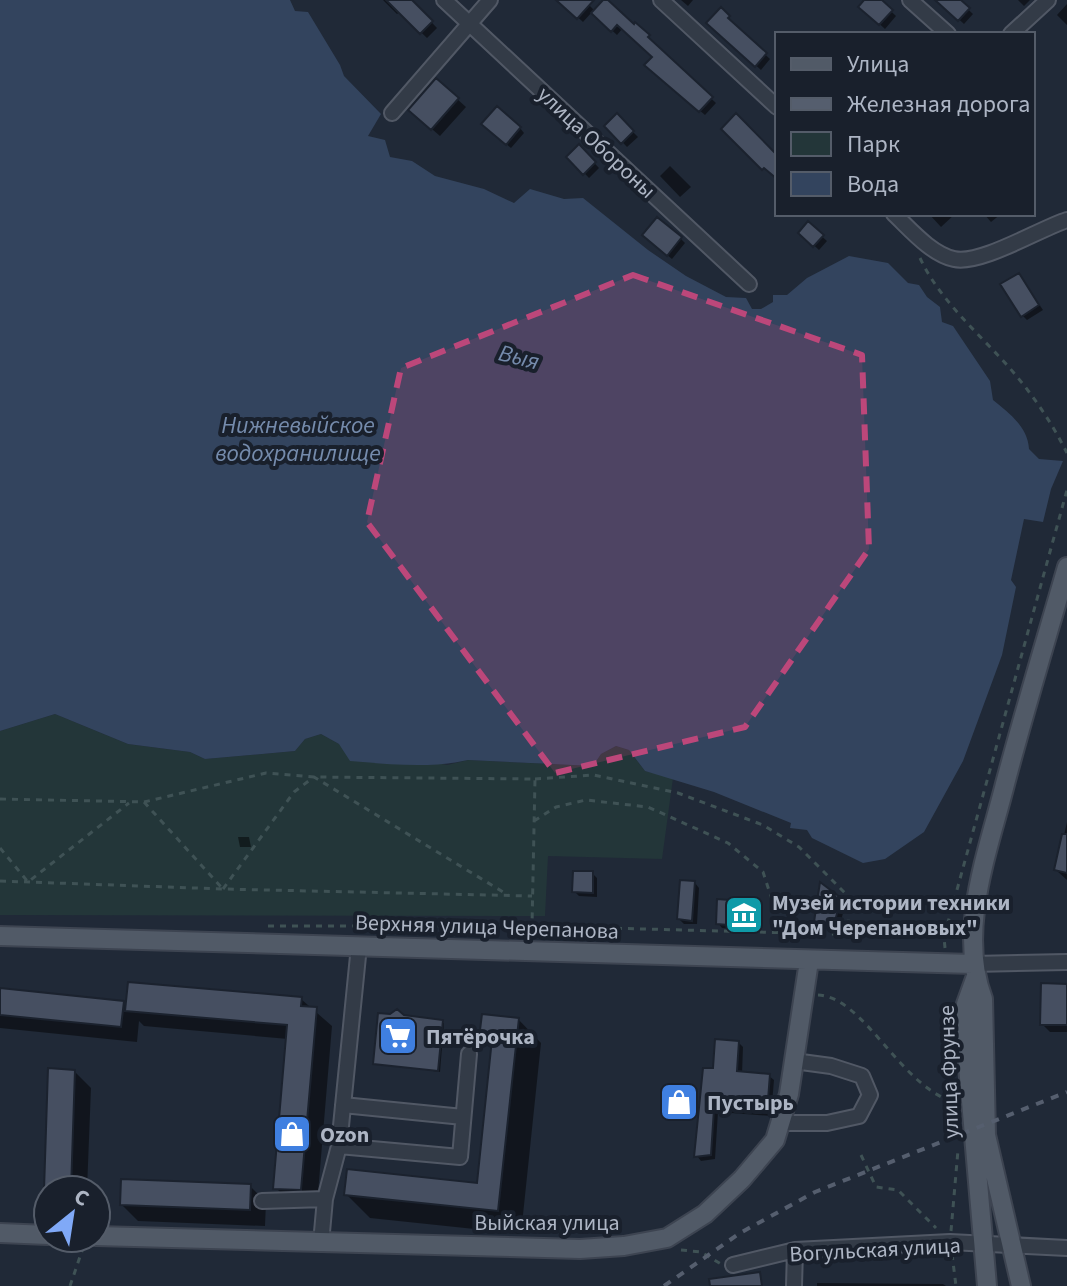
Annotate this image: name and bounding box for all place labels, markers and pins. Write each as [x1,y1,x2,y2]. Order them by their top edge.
place label: Музей истории техники "Дом Черепановых" [772,887,1010,944]
museum icon: Музей истории техники "Дом Черепановых" [723,894,765,936]
supermarket icon: Пятёрочка [377,1015,419,1057]
place label: Пятёрочка [426,1021,535,1053]
shop icon: Пустырь [658,1081,700,1123]
place label: Пустырь [707,1087,794,1119]
shop icon: Ozon [271,1113,313,1155]
place label: Ozon [320,1119,369,1151]

